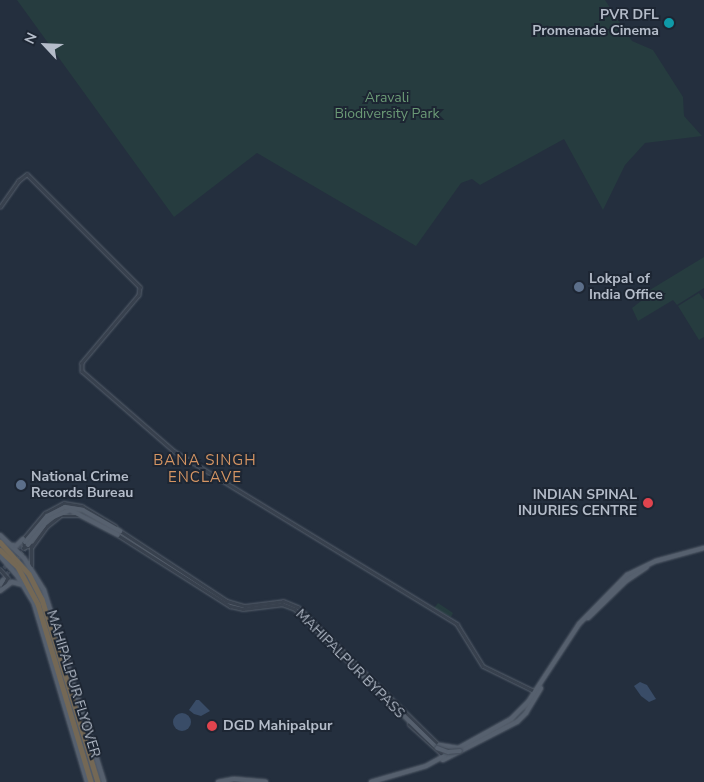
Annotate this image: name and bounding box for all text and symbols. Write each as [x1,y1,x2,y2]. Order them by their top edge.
place label: PVR DFL Promenade Cinema [532,7,659,40]
marker: PVR DFL Promenade Cinema [663,17,675,29]
north arrow [20,20,70,70]
text: N [20,30,42,47]
park label: Aravali Biodiversity Park [334,90,440,122]
place label: Lokpal of India Office [589,271,663,304]
marker: Lokpal of India Office [573,281,585,293]
district label: BANA SINGH ENCLAVE [152,451,258,486]
place label: National Crime Records Bureau [31,469,133,502]
marker: National Crime Records Bureau [15,479,27,491]
place label: INDIAN SPINAL INJURIES CENTRE [518,487,637,520]
marker: INDIAN SPINAL INJURIES CENTRE [641,496,655,510]
street label: MAHIPALPUR BYPASS [292,606,408,722]
street label: MAHIPALPUR FLYOVER [43,608,103,760]
place label: DGD Mahipalpur [223,718,333,734]
marker: DGD Mahipalpur [205,719,219,733]

